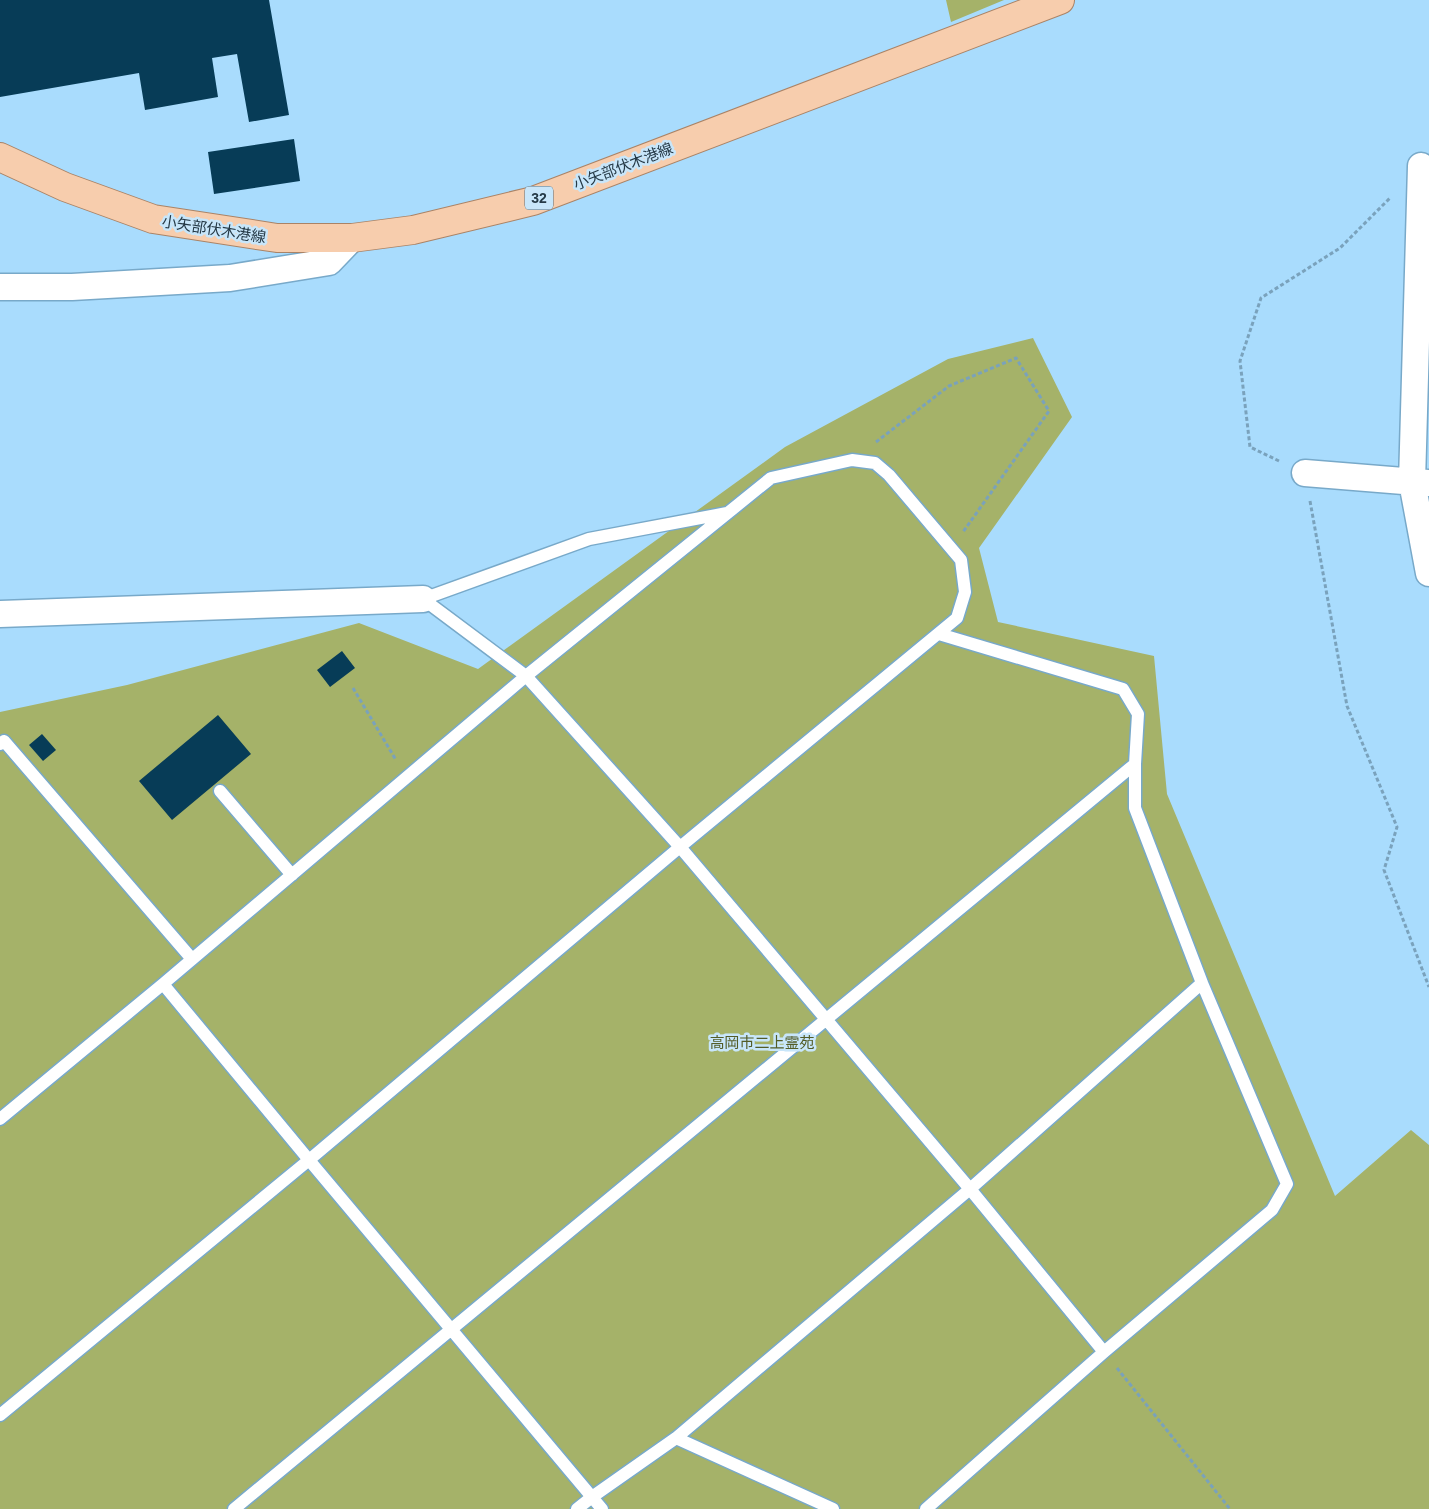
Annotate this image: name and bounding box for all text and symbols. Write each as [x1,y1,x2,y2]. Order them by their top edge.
street label: 小矢部伏木港線 [571,139,675,193]
road number: 32 [525,187,553,210]
street label: 小矢部伏木港線 [161,212,267,246]
park label: 高岡市二上霊苑 [709,1034,815,1051]

